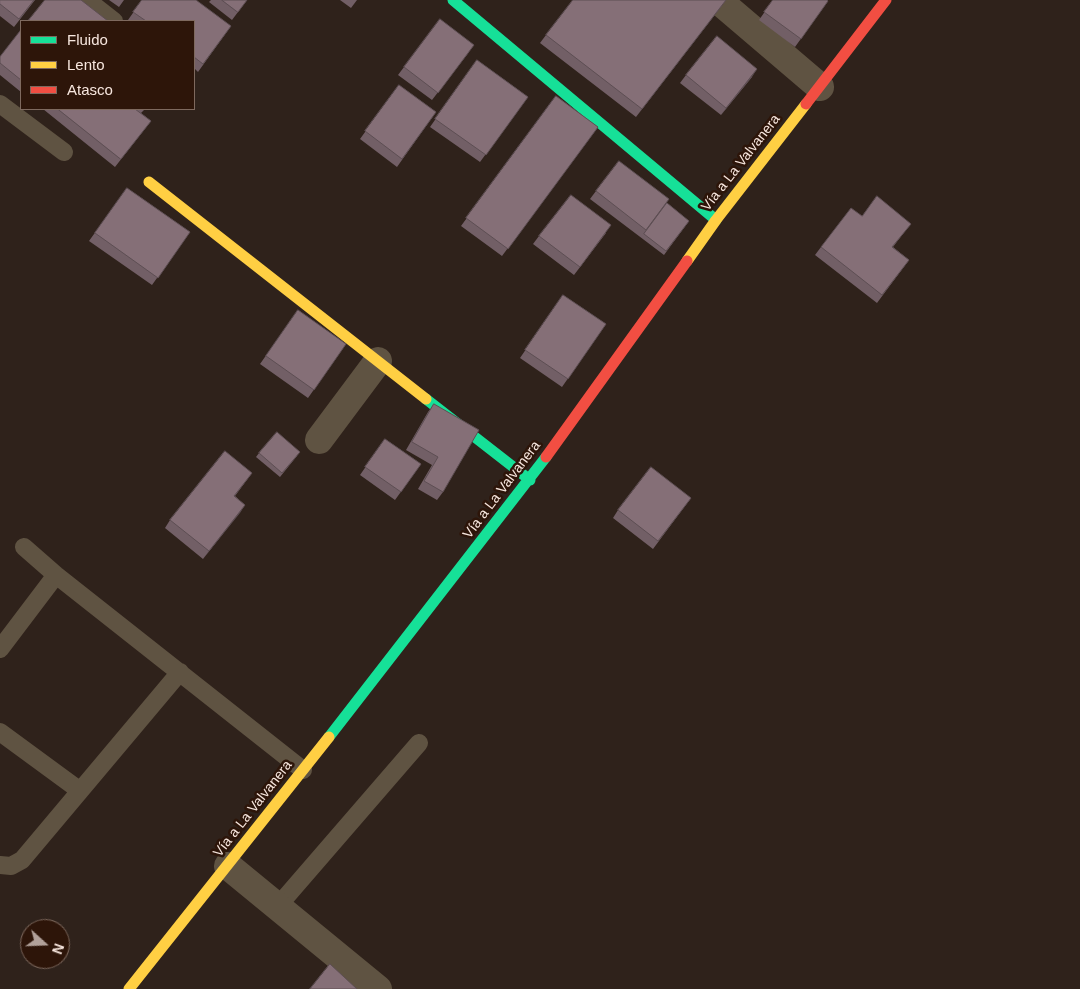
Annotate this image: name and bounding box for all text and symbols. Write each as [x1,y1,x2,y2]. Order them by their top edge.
legend [20,20,195,110]
text: Fluido [67,31,108,48]
text: Lento [67,56,105,73]
text: Atasco [67,81,113,98]
street label: Vía a La Valvanera [698,111,784,215]
street label: Vía a La Valvanera [460,438,544,542]
street label: Vía a La Valvanera [210,757,296,861]
north arrow [20,919,70,969]
text: N [49,941,67,956]

